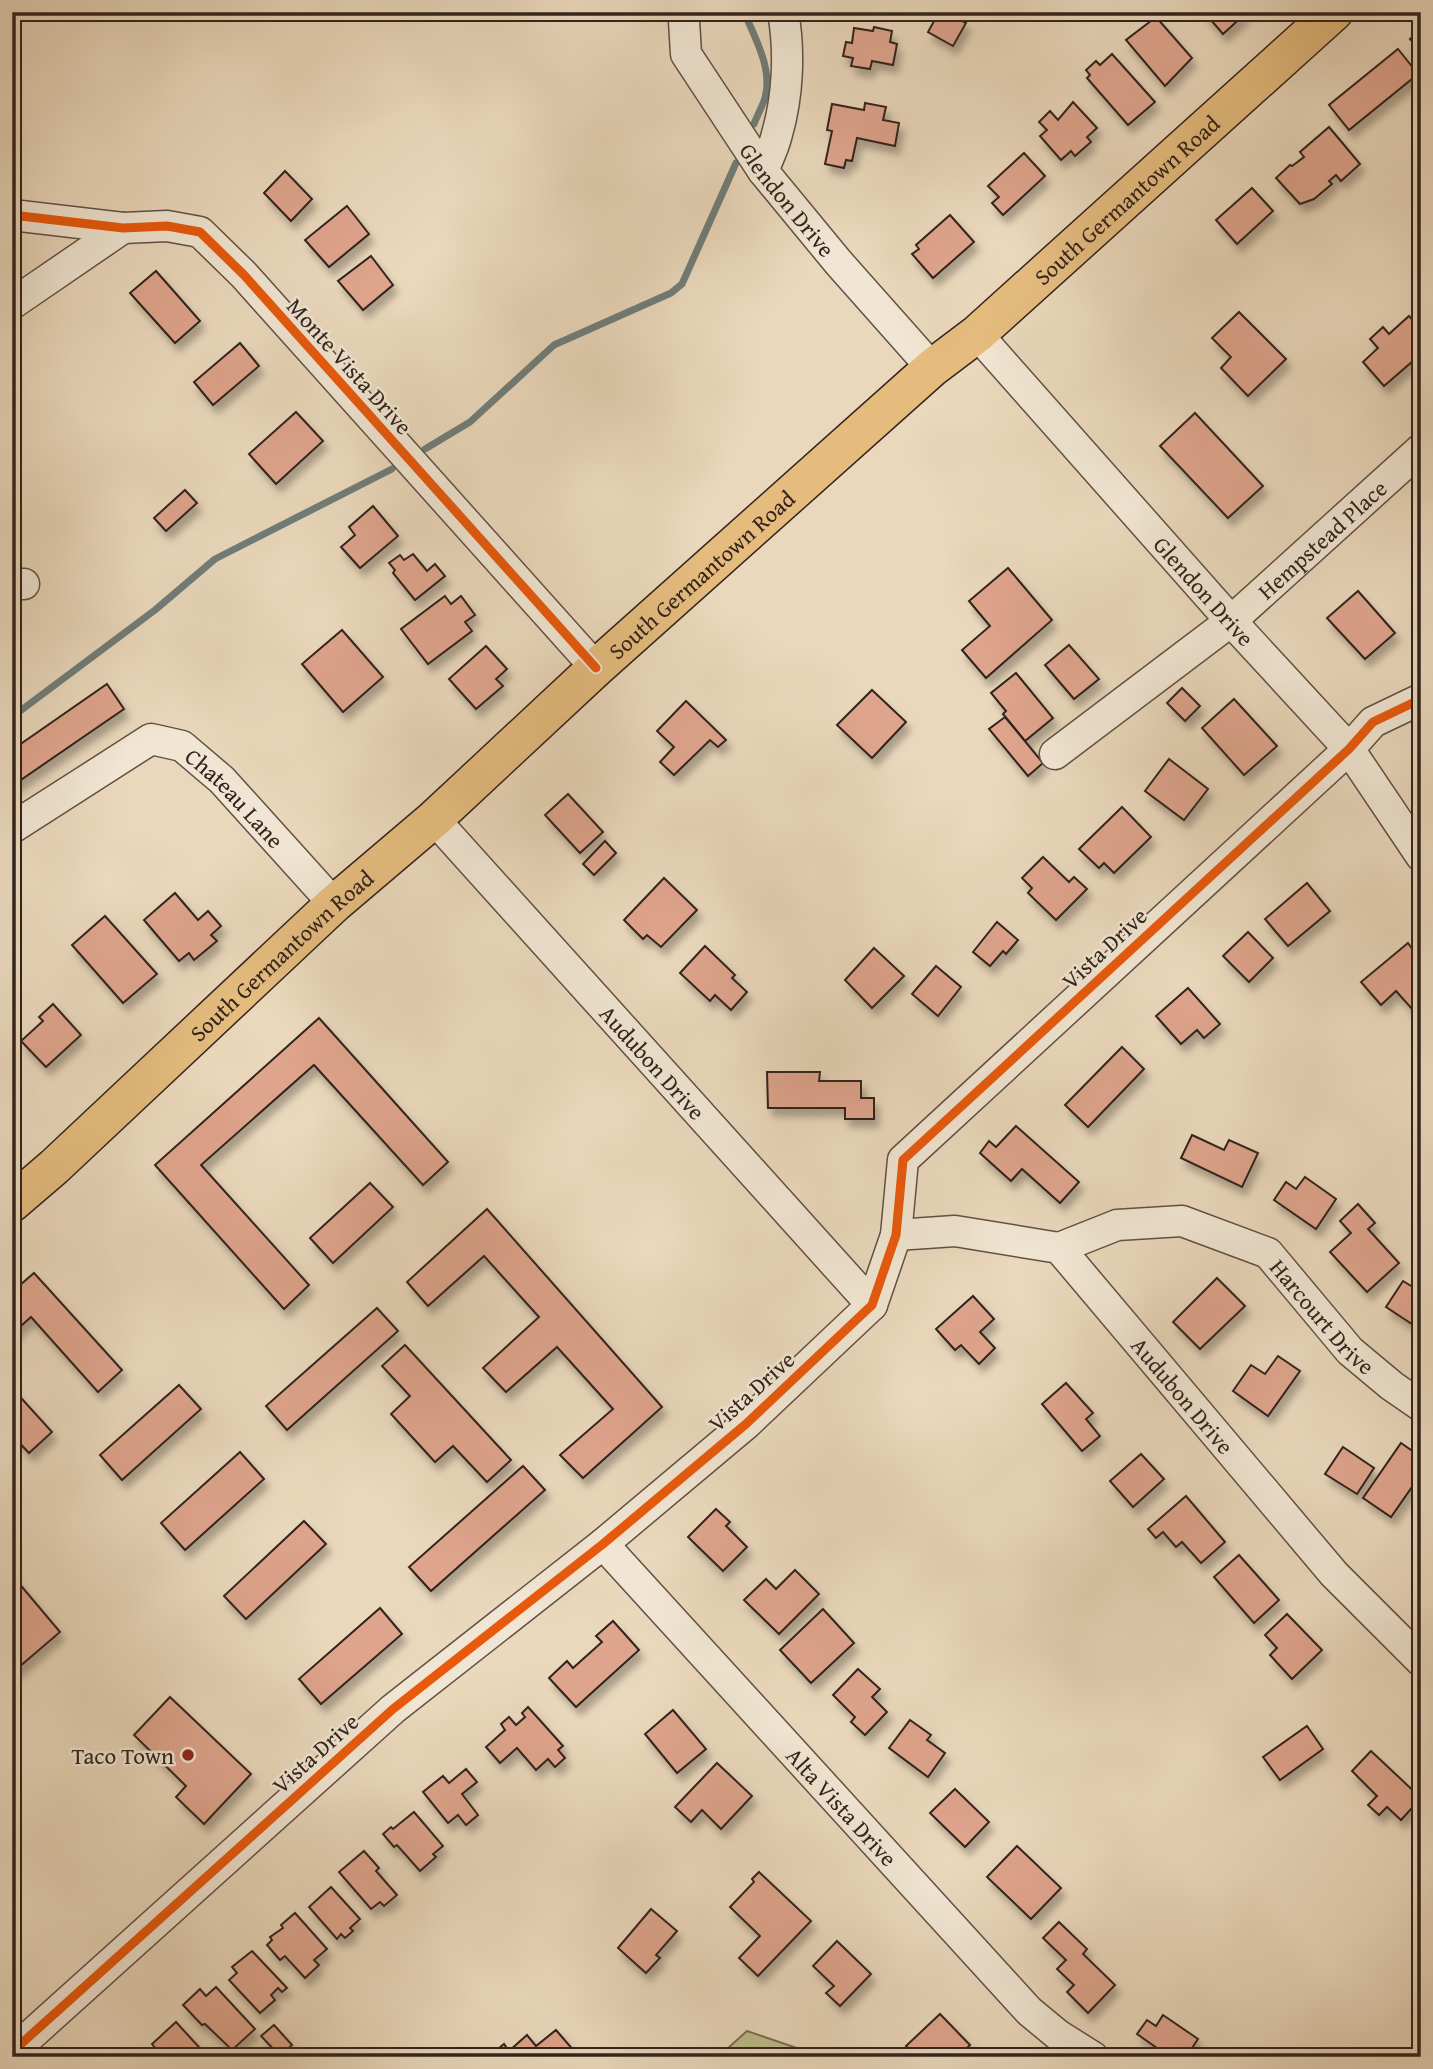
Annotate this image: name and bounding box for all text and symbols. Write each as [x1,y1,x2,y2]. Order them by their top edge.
street label: South Germantown Road [1026,106,1227,292]
street label: Glendon Drive [732,136,843,264]
street label: Monte Vista Drive [280,290,420,442]
street label: Hempstead Place [1250,471,1394,606]
street label: South Germantown Road [601,481,802,666]
street label: Glendon Drive [1146,528,1262,653]
street label: Chateau Lane [179,740,292,855]
street label: South Germantown Road [182,861,381,1048]
street label: Vista Drive [1054,900,1154,996]
street label: Audubon Drive [592,997,714,1127]
street label: Harcourt Drive [1263,1251,1382,1382]
street label: Audubon Drive [1124,1329,1242,1461]
street label: Vista Drive [700,1343,802,1439]
street label: Vista Drive [264,1705,366,1801]
place label: Taco Town [72,1739,174,1772]
street label: Alta Vista Drive [779,1739,905,1873]
marker: Taco Town [180,1747,196,1763]

